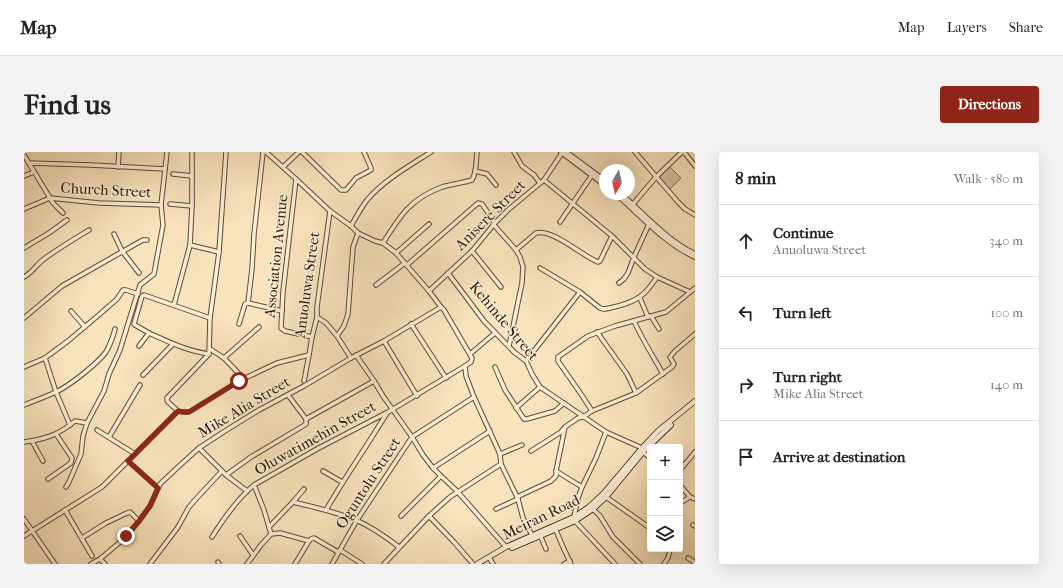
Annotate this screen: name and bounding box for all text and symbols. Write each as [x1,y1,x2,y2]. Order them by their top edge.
text: Map [20,17,56,39]
text: Map [898,19,925,36]
text: Layers [947,19,987,36]
text: Share [1009,19,1043,36]
button: Directions [940,86,1039,123]
text: Find us [24,88,111,121]
north arrow [599,164,635,200]
text: 8 min [735,168,776,188]
text: Walk · 580 m [954,171,1023,186]
street label: Anisere Street [450,176,529,255]
street label: Church Street [60,179,153,201]
street label: Association Avenue [260,193,291,320]
text: Continue [773,224,833,242]
street label: Anuoluwa Street [290,230,323,340]
icon: ahead [735,230,757,252]
text: 340 m [989,233,1023,248]
text: Anuoluwa Street [773,242,866,257]
street label: Kehinde Street [466,278,543,365]
icon: left [735,302,757,324]
text: Turn left [773,304,831,322]
text: 100 m [990,305,1023,320]
text: Turn right [773,368,842,386]
street label: Mike Alia Street [195,372,294,442]
route start [230,372,248,390]
icon: right [735,374,757,396]
text: 140 m [990,377,1023,392]
text: Mike Alia Street [773,386,863,401]
street label: Oluwatimehin Street [251,397,379,479]
street label: Oguntolu Street [332,433,405,532]
map controls [647,444,683,552]
button: + [647,444,683,480]
icon: arrive [735,446,757,468]
text: Arrive at destination [773,448,905,466]
button: − [647,480,683,516]
street label: Meiran Road [499,490,583,544]
button: layers [647,516,683,552]
route end [117,527,135,545]

